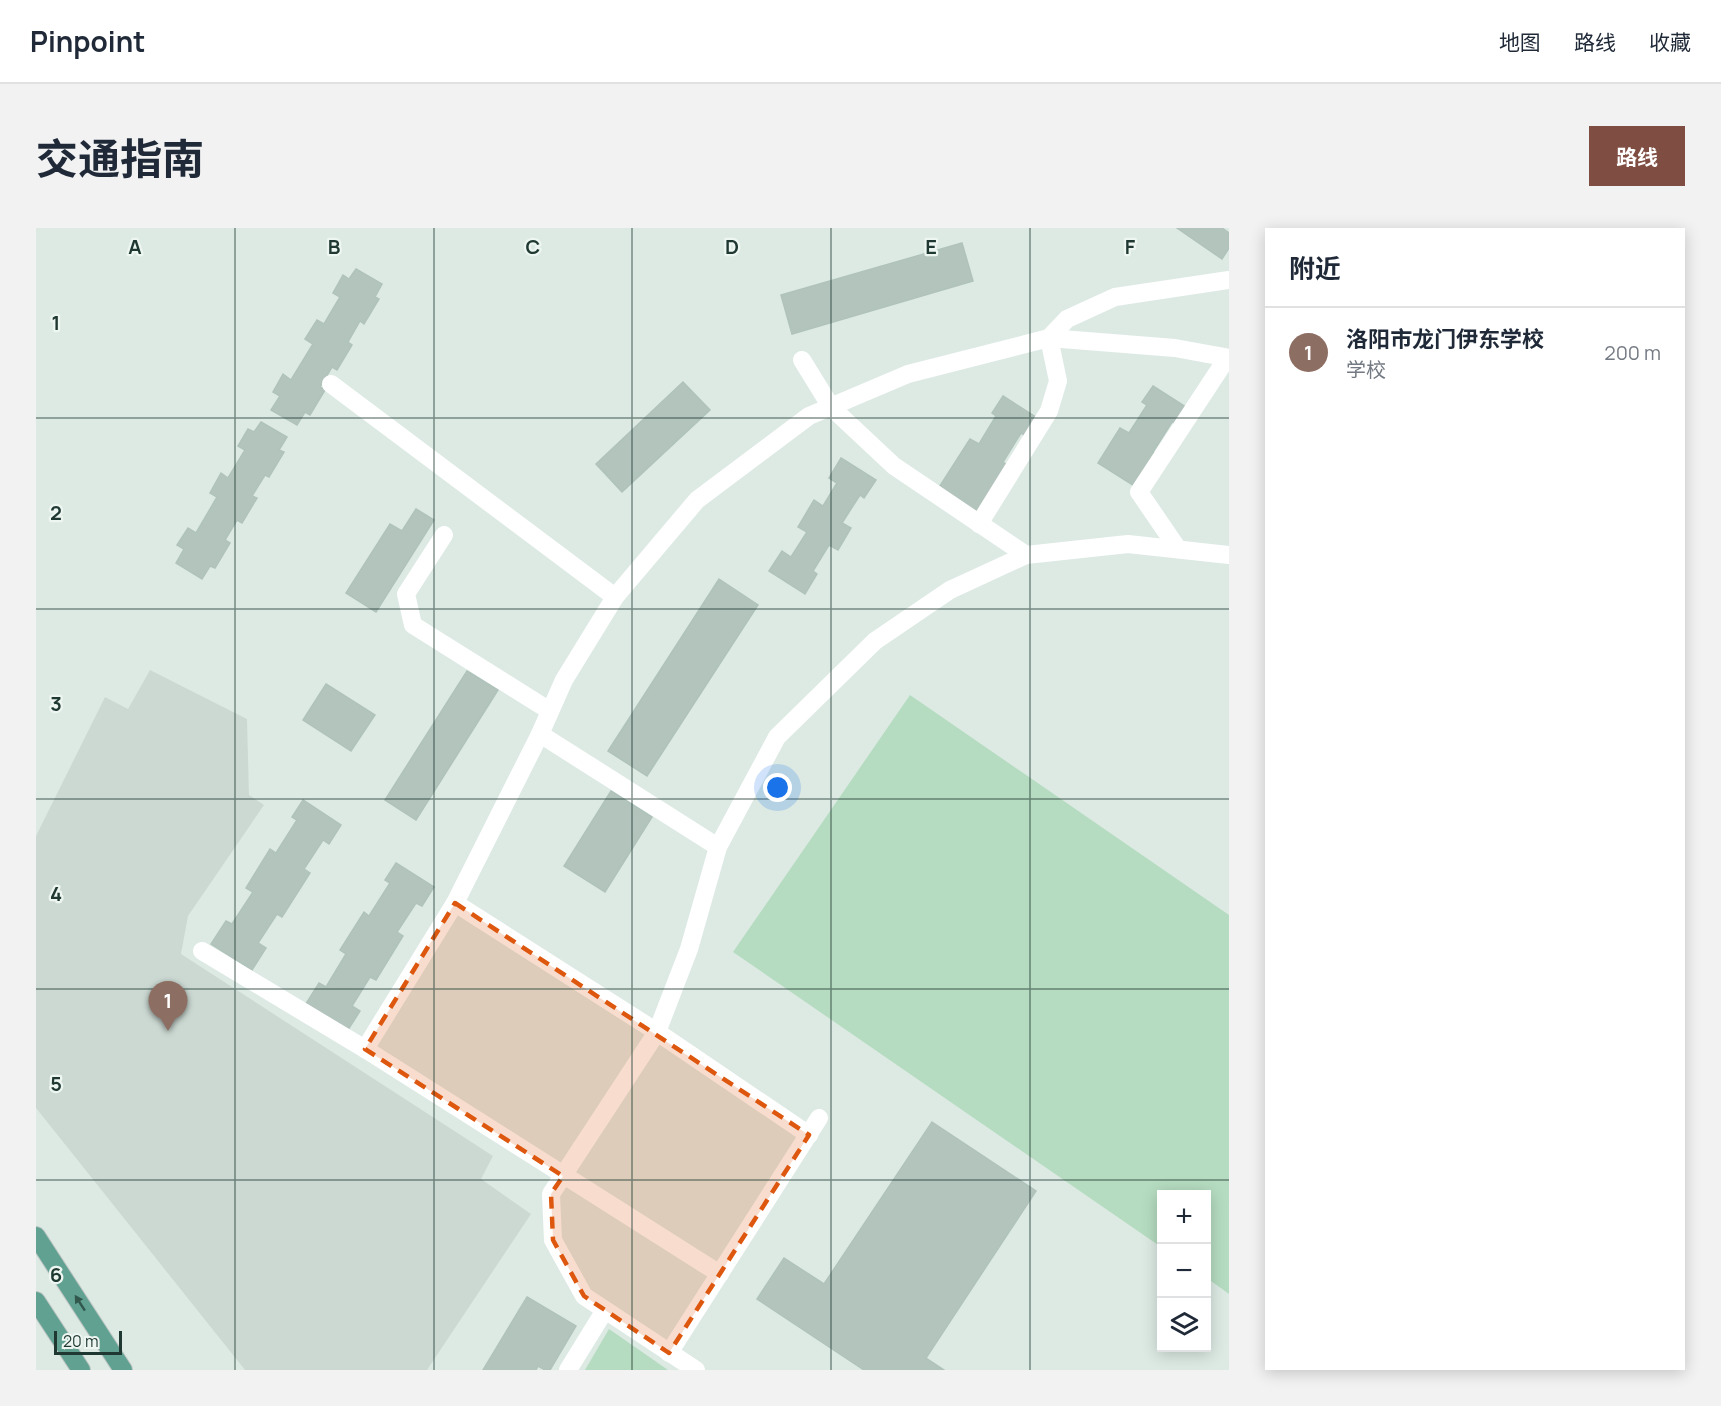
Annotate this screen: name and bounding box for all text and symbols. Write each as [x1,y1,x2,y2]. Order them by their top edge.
text: Pinpoint [30,22,145,60]
text: 地图 [1499,28,1541,56]
text: 路线 [1574,28,1616,56]
text: 收藏 [1649,28,1691,56]
button: 路线 [1589,126,1685,186]
text: 交通指南 [36,129,204,187]
text: A [128,233,142,260]
text: B [328,233,341,260]
text: C [526,233,540,260]
text: D [725,233,739,260]
text: E [925,233,937,260]
text: F [1125,233,1136,260]
text: 附近 [1289,250,1341,286]
text: 1 [52,309,60,336]
text: 洛阳市龙门伊东学校 [1346,324,1544,354]
text: 1 [1304,339,1313,366]
text: 200 m [1604,339,1661,366]
text: 学校 [1346,356,1386,383]
text: 2 [50,499,62,526]
text: 3 [50,690,62,717]
your location [763,773,792,802]
text: 4 [50,880,62,907]
pin: 1 [148,982,188,1031]
text: 5 [50,1070,62,1097]
map controls [1157,1190,1211,1352]
button: + [1157,1190,1211,1244]
button: − [1157,1244,1211,1298]
text: 6 [50,1261,62,1288]
one-way arrow [74,1296,86,1312]
button: layers [1157,1298,1211,1352]
scale bar [54,1328,122,1356]
text: 20 m [63,1330,99,1352]

